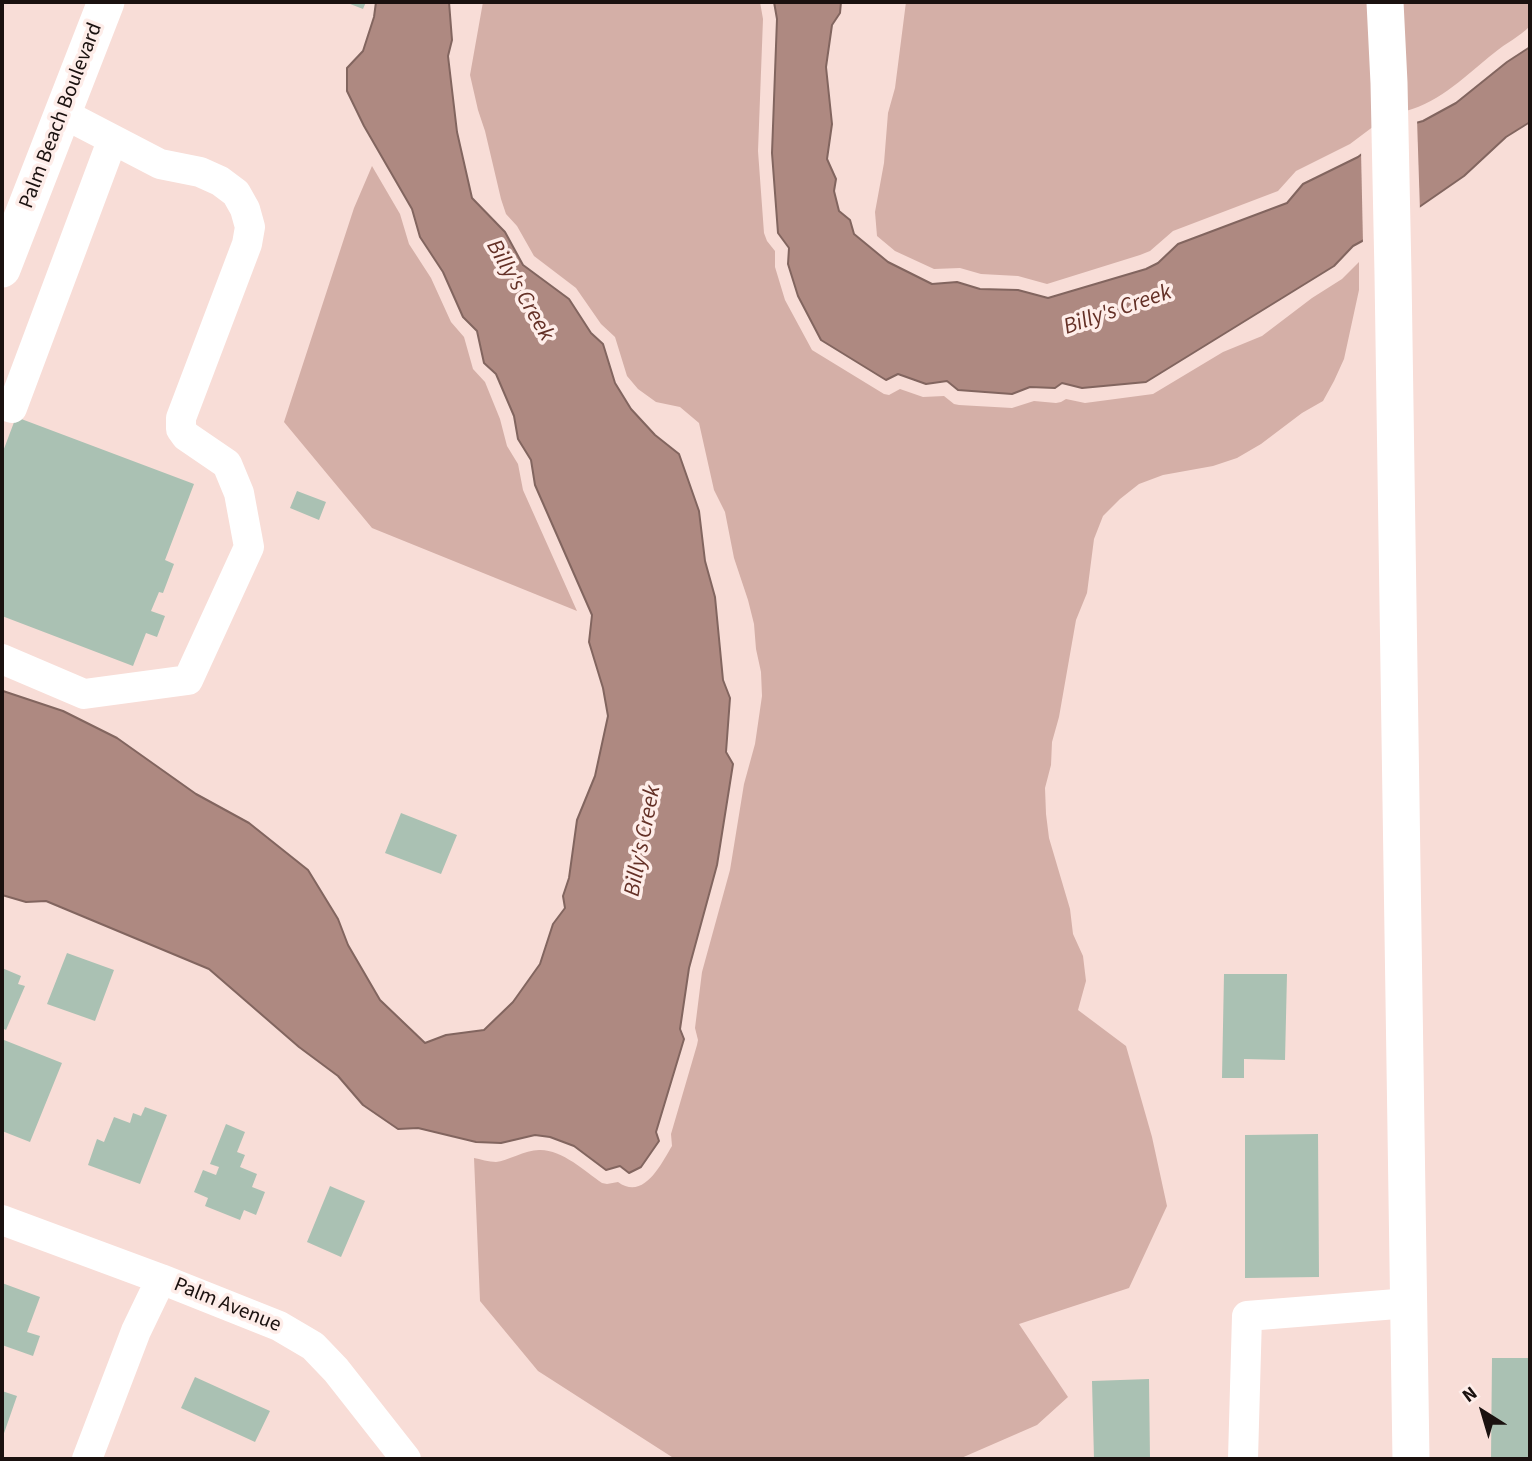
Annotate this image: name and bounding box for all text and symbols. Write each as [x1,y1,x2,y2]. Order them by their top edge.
street label: Palm Beach Boulevard [15,20,109,212]
water label: Billy's Creek [479,235,559,347]
water label: Billy's Creek [1060,280,1176,342]
water label: Billy's Creek [620,783,668,899]
street label: Palm Avenue [170,1273,284,1339]
north arrow [1448,1377,1518,1447]
text: N [1457,1380,1483,1409]

